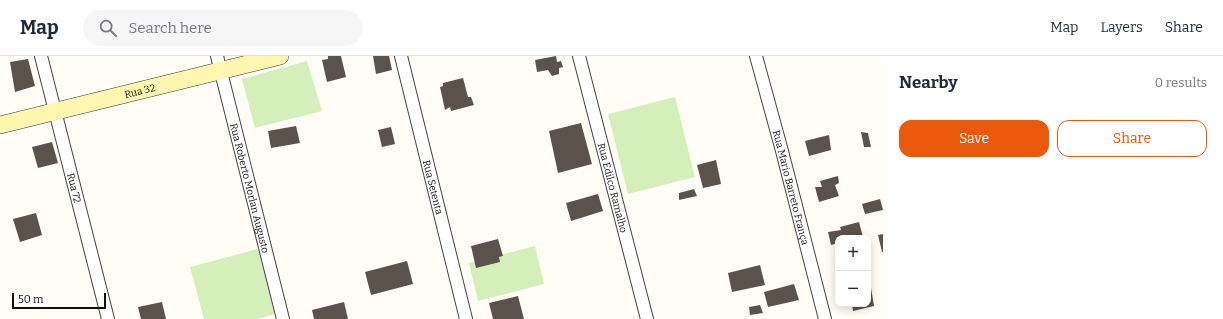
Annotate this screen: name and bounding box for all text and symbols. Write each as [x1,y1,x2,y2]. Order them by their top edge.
search box [83,10,363,46]
text: Map [20,16,59,39]
icon: search [97,17,119,39]
text: Search here [129,19,212,37]
text: Map [1050,19,1078,36]
text: Layers [1100,19,1143,36]
text: Share [1165,19,1203,36]
text: Nearby [899,72,958,93]
text: 0 results [1155,75,1207,90]
street label: Rua 32 [123,82,157,101]
button: Save [899,120,1049,157]
button: Share [1057,120,1207,157]
street label: Rua Roberto Morlan Augusto [227,122,271,255]
street label: Rua Mario Barreto França [770,129,811,247]
street label: Rua Edilco Ramalho [595,142,630,234]
street label: Rua Setenta [420,159,445,216]
street label: Rua 72 [64,172,83,204]
map controls [835,235,871,307]
button: + [835,235,871,271]
button: − [835,271,871,307]
scale bar [12,291,106,310]
text: 50 m [18,293,44,306]

